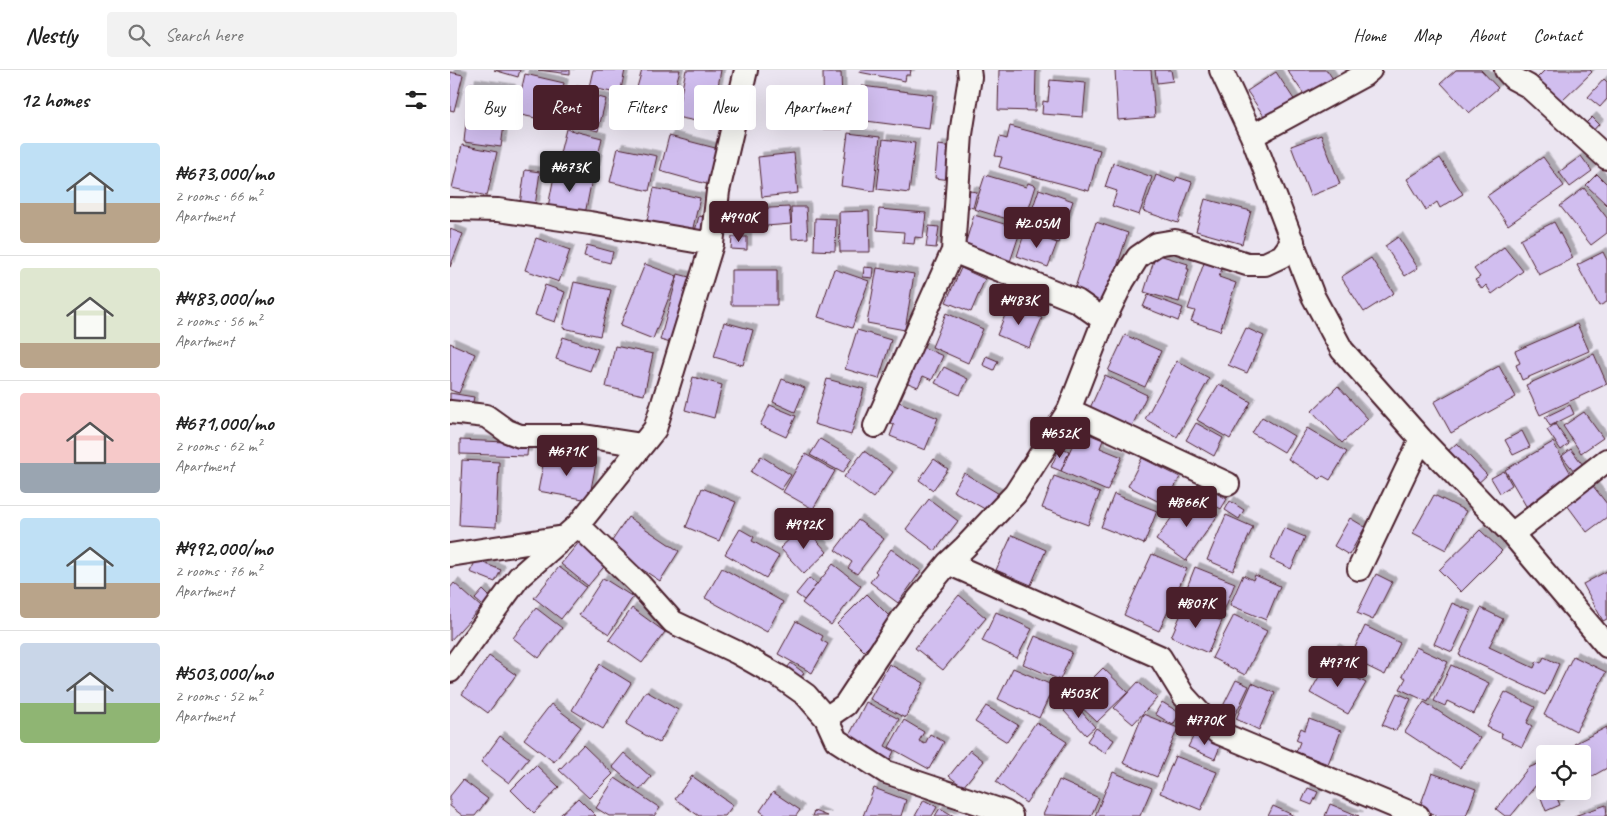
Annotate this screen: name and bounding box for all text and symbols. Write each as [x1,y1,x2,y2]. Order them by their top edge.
search box [107,12,457,57]
text: Nestly [25,20,77,50]
icon: search [125,21,153,49]
text: Search here [165,23,242,47]
text: Home [1353,24,1386,46]
text: Map [1414,24,1441,46]
text: About [1469,24,1505,46]
text: Contact [1533,24,1582,46]
chip: Buy [465,85,523,130]
chip: Rent [533,85,599,130]
chip: Filters [609,85,684,130]
chip: New [694,85,756,130]
chip: Apartment [766,85,868,130]
icon: filters [402,86,430,114]
text: 12 homes [20,87,89,113]
pin: ₦673K [535,150,605,193]
text: ₦673K [551,157,589,177]
text: ₦673,000/mo [175,160,274,186]
icon: home [60,163,120,223]
text: 2 rooms · 66 m² [175,186,261,206]
pin: ₦940K [704,200,774,243]
text: Apartment [175,206,234,226]
pin: ₦2.05M [996,206,1078,249]
text: ₦940K [720,207,758,227]
text: ₦2.05M [1015,213,1059,233]
pin: ₦483K [984,284,1054,326]
text: ₦483,000/mo [175,285,273,311]
icon: home [60,288,120,348]
text: ₦483K [1000,290,1038,310]
text: 2 rooms · 56 m² [175,311,261,331]
text: Apartment [175,331,234,351]
text: ₦671,000/mo [175,410,274,436]
icon: home [60,413,120,473]
pin: ₦652K [1025,416,1095,459]
text: ₦652K [1041,423,1079,443]
pin: ₦671K [532,434,602,477]
text: 2 rooms · 62 m² [175,436,261,456]
text: ₦671K [548,441,586,461]
text: Apartment [175,456,234,476]
pin: ₦866K [1152,486,1222,528]
text: ₦866K [1168,492,1206,512]
pin: ₦992K [769,508,839,550]
text: ₦992K [785,514,823,534]
text: ₦992,000/mo [175,535,273,561]
icon: home [60,538,120,598]
text: 2 rooms · 76 m² [175,561,261,581]
text: Apartment [175,581,234,601]
pin: ₦807K [1161,586,1231,629]
text: ₦807K [1177,593,1215,613]
pin: ₦971K [1303,646,1373,688]
text: ₦971K [1319,652,1357,672]
text: ₦503,000/mo [175,660,273,686]
icon: home [60,663,120,723]
pin: ₦503K [1044,676,1114,719]
text: ₦503K [1060,683,1098,703]
text: 2 rooms · 52 m² [175,686,261,706]
pin: ₦770K [1170,704,1240,746]
text: Apartment [175,706,234,726]
text: ₦770K [1186,710,1224,730]
map controls [1536,745,1591,800]
button: locate [1536,745,1591,800]

